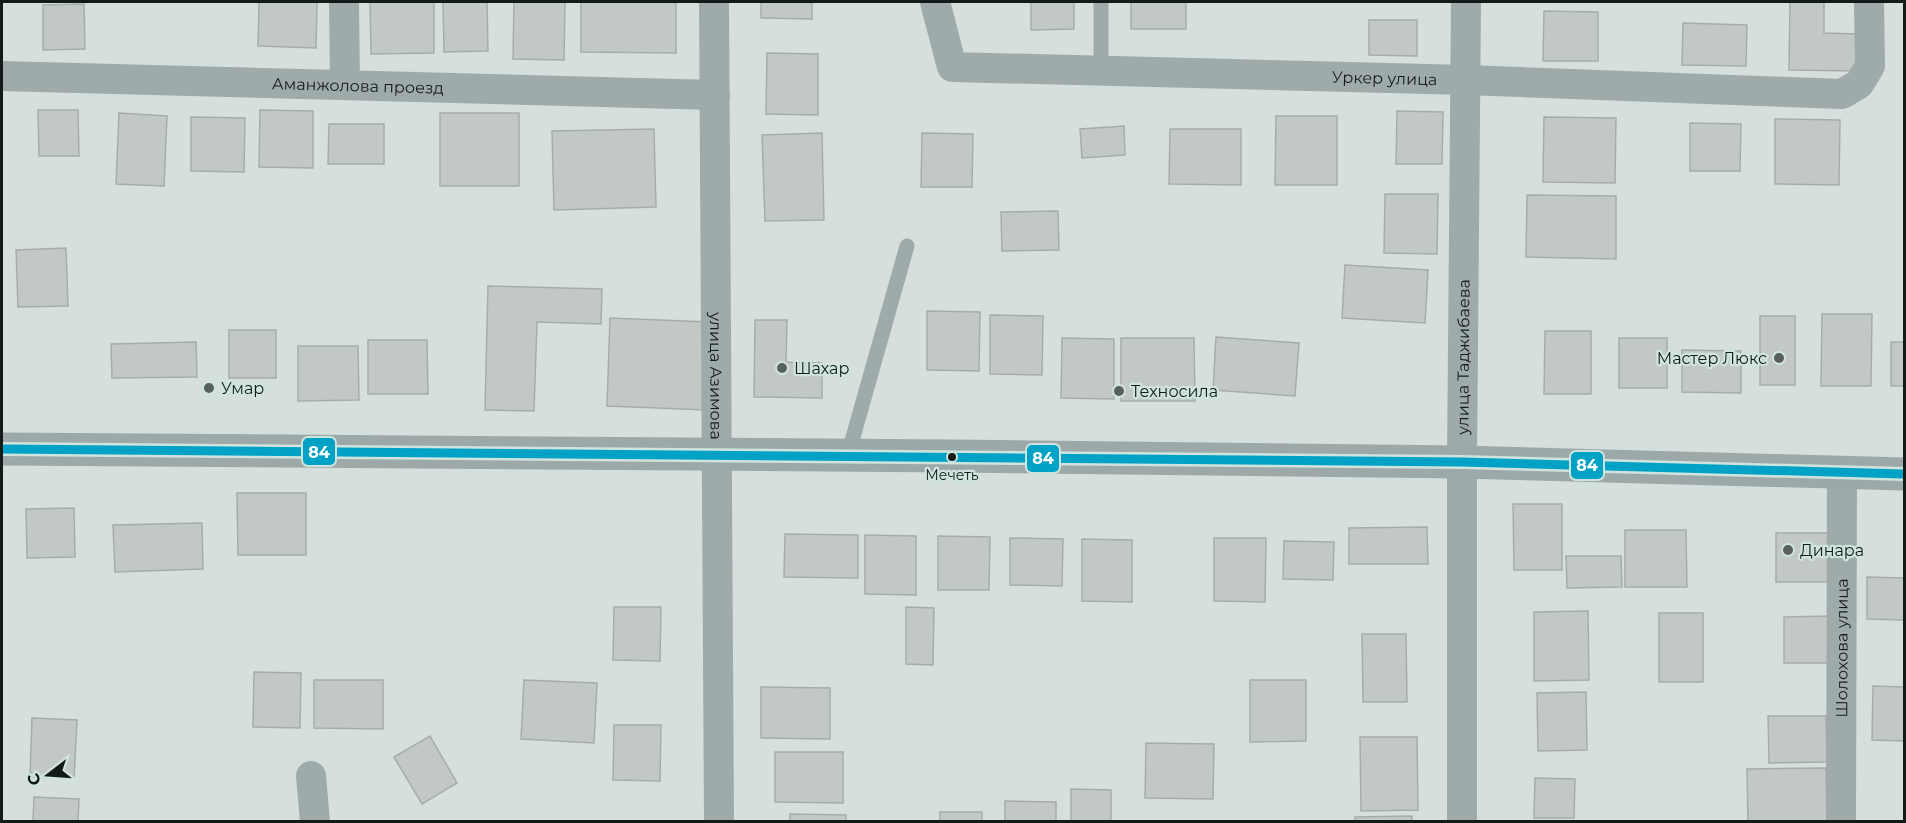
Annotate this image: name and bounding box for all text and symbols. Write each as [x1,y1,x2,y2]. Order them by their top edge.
street label: Уркер улица [1332,68,1438,89]
street label: Аманжолова проезд [272,74,444,98]
street label: улица Таджибаева [1453,279,1474,436]
street label: улица Азимова [706,311,726,440]
place label: Мастер Люкс [1657,349,1767,368]
marker: Мастер Люкс [1772,351,1786,365]
place label: Шахар [794,359,849,378]
marker: Шахар [775,361,789,375]
place label: Умар [221,379,264,398]
marker: Умар [202,381,216,395]
place label: Техносила [1131,382,1218,401]
marker: Техносила [1112,384,1126,398]
line badge: 84 [302,437,336,466]
text: 84 [308,443,330,462]
line badge: 84 [1026,444,1060,473]
text: 84 [1032,449,1054,468]
marker: Мечеть [946,451,958,463]
line badge: 84 [1570,451,1604,480]
text: 84 [1576,456,1598,475]
place label: Мечеть [925,466,979,484]
place label: Динара [1800,541,1864,560]
marker: Динара [1781,543,1795,557]
street label: Шолохова улица [1832,578,1852,718]
north arrow [18,745,78,805]
text: С [23,771,45,788]

